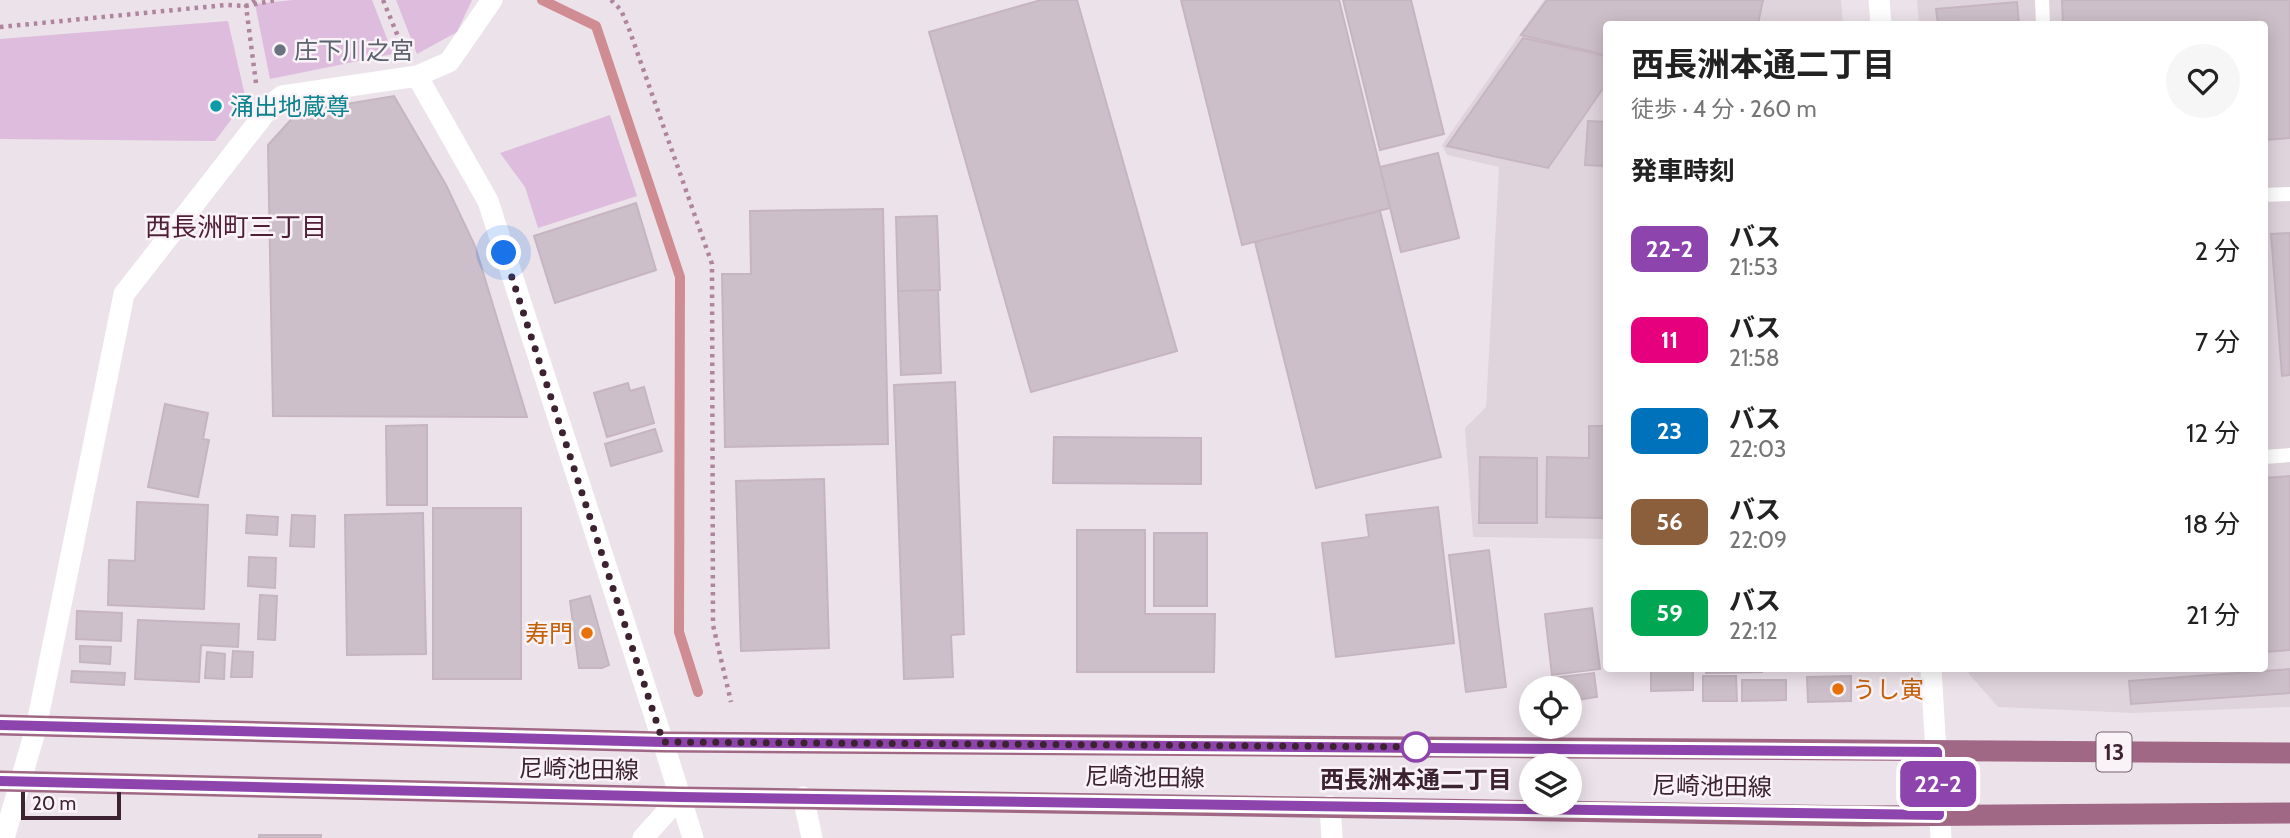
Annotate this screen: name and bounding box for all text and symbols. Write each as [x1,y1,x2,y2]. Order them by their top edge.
place label: 庄下川之宮 [294,36,414,65]
marker: 庄下川之宮 [272,42,288,58]
text: 西長洲本通二丁目 [1631,44,1895,84]
button: heart [2166,44,2240,118]
place label: 涌出地蔵尊 [230,92,350,121]
text: 徒歩 · 4 分 · 260 m [1631,95,1817,123]
marker: 涌出地蔵尊 [208,98,224,114]
text: 発車時刻 [1631,155,1735,187]
district label: 西長洲町三丁目 [145,211,327,243]
text: バス [1729,221,1781,253]
text: 22-2 [1646,234,1693,263]
your location [486,235,521,270]
text: 2 分 [2195,235,2240,267]
text: 21:53 [1729,253,1778,281]
text: バス [1729,312,1781,344]
text: 11 [1661,325,1678,354]
text: 7 分 [2195,326,2240,358]
text: 21:58 [1729,344,1780,372]
text: バス [1729,403,1781,435]
text: 23 [1657,416,1682,445]
text: 12 分 [2186,417,2240,449]
text: 22:03 [1729,435,1786,463]
text: バス [1729,494,1781,526]
text: 56 [1656,507,1683,536]
text: 18 分 [2184,508,2240,540]
text: 22:09 [1729,526,1787,554]
text: バス [1729,585,1781,617]
text: 59 [1656,598,1683,627]
text: 21 分 [2186,599,2240,631]
text: 22:12 [1729,617,1777,645]
place label: 寿門 [525,619,573,648]
marker: 寿門 [579,625,595,641]
place label: うし寅 [1852,675,1924,704]
map controls [1519,676,1582,816]
button: locate [1519,676,1582,739]
marker: うし寅 [1830,681,1846,697]
marker: 西長洲本通二丁目 [1401,732,1431,762]
road number: 13 [2096,732,2132,772]
street label: 尼崎池田線 [519,753,639,785]
button: layers [1519,753,1582,816]
street label: 尼崎池田線 [1085,761,1205,793]
line badge: 22-2 [1889,761,1987,807]
place label: 西長洲本通二丁目 [1320,765,1512,794]
text: 22-2 [1914,769,1962,798]
street label: 尼崎池田線 [1652,770,1772,802]
scale bar [21,789,121,821]
text: 20 m [32,792,76,815]

